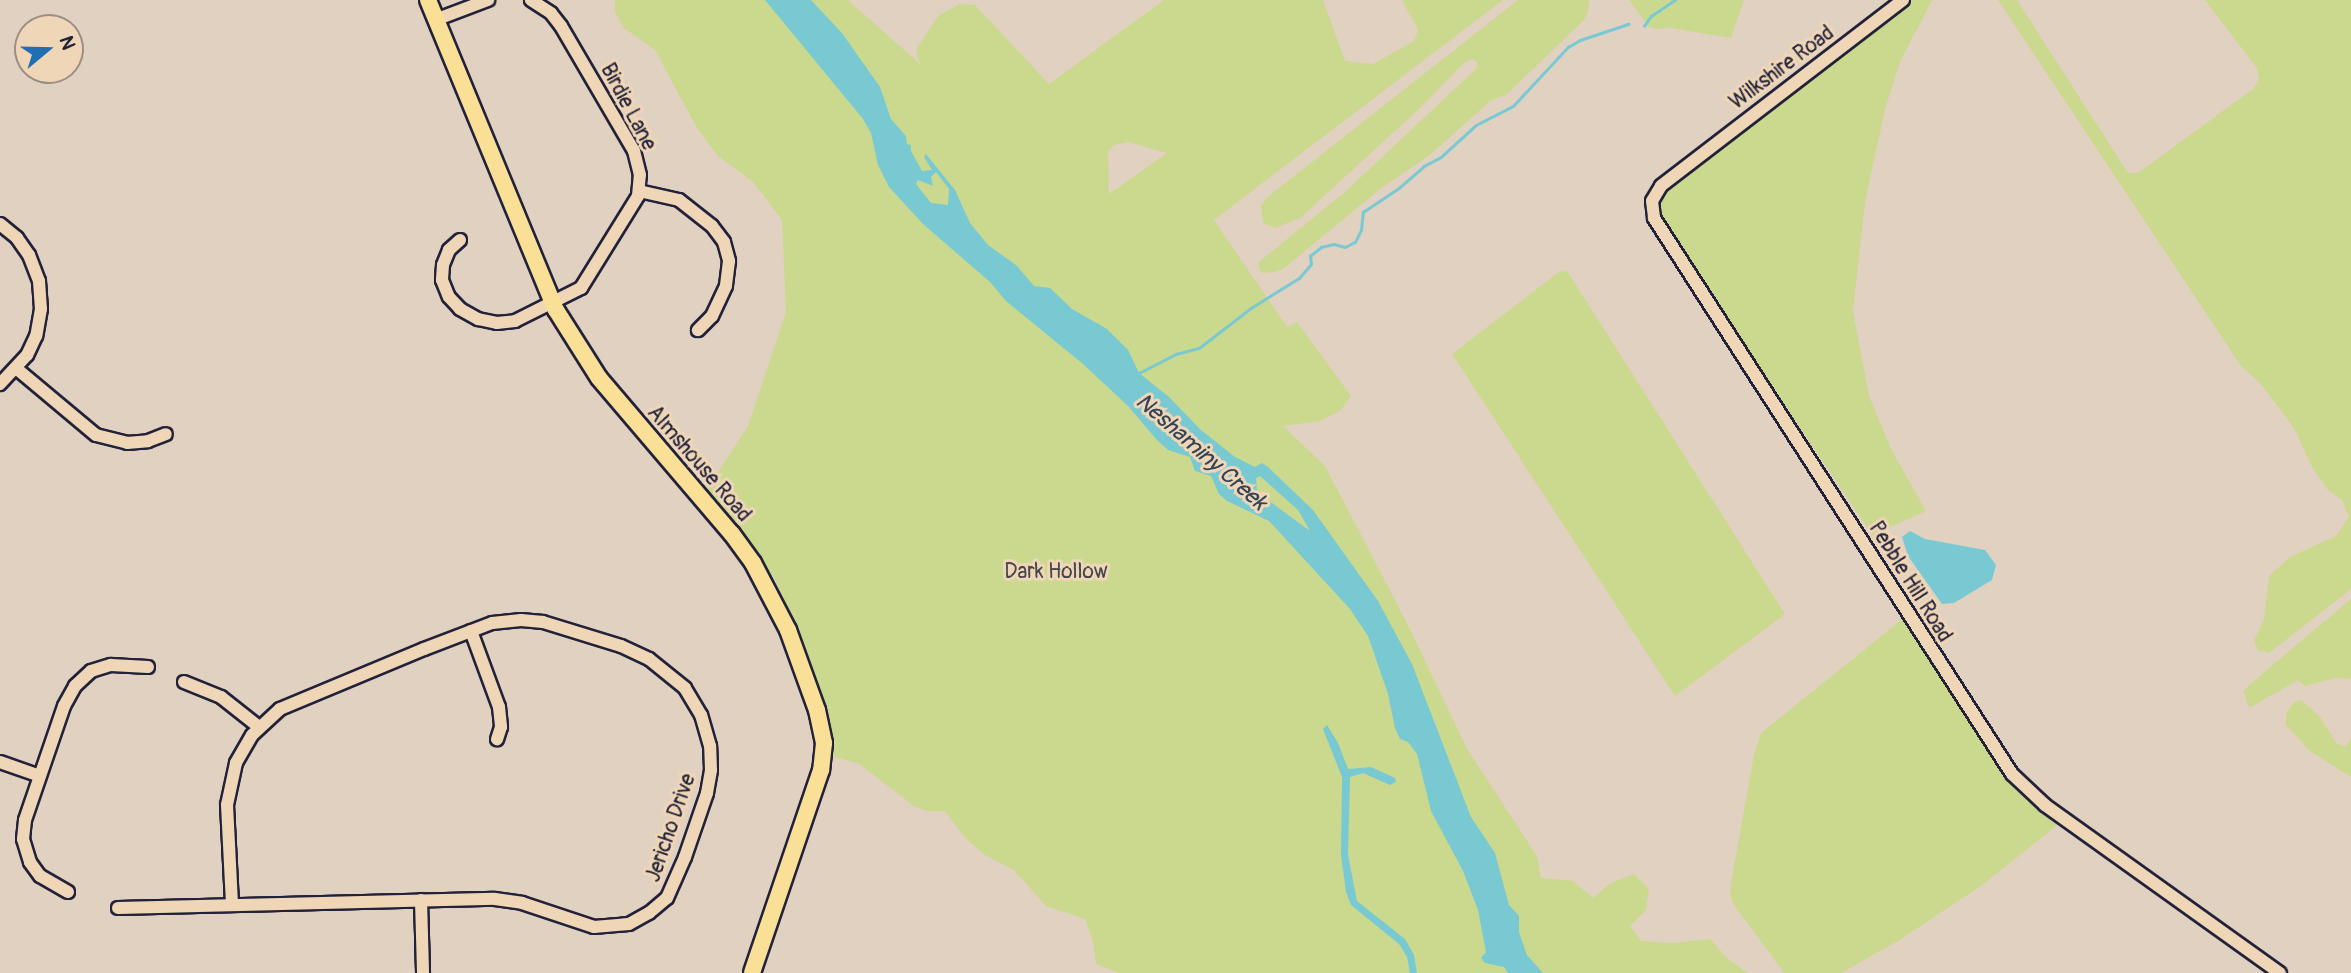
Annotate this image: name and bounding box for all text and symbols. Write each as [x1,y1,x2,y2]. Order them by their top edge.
north arrow [14,14,84,84]
street label: Wilkshire Road [1725,21,1839,115]
text: N [54,33,80,53]
street label: Birdie Lane [595,59,661,155]
water label: Neshaminy Creek [1130,388,1272,516]
street label: Almshouse Road [642,401,756,527]
street label: Pebble Hill Road [1863,517,1957,647]
park label: Dark Hollow [1004,559,1108,585]
street label: Jericho Drive [641,771,701,885]

